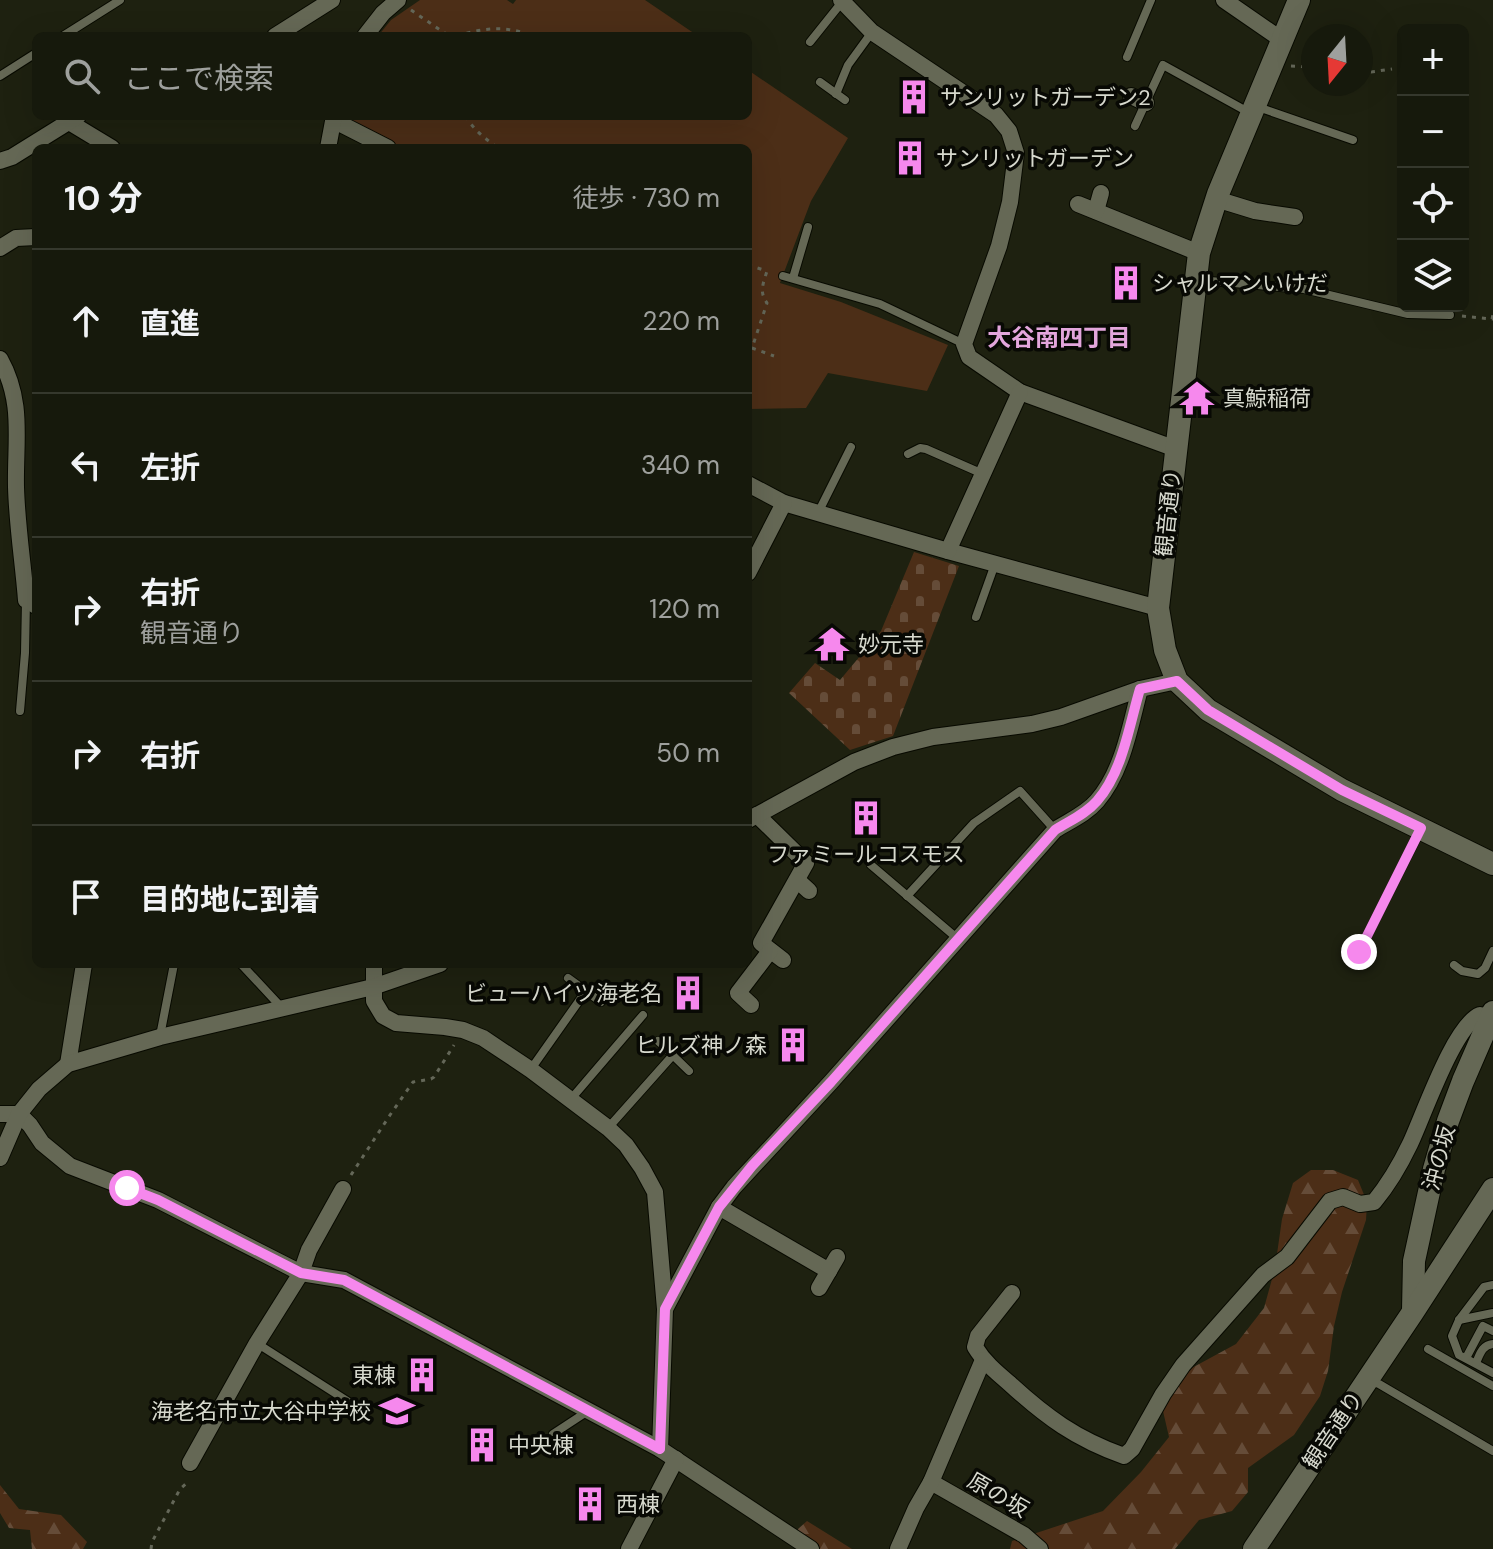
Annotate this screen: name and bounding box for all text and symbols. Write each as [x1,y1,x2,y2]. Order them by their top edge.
north arrow [1301,24,1373,96]
map controls [1397,24,1469,312]
button: + [1397,24,1469,96]
search box [32,32,752,120]
icon: search [60,54,104,98]
text: ここで検索 [124,59,274,98]
building icon: サンリットガーデン2 [895,78,933,116]
place label: サンリットガーデン2 [940,83,1151,112]
button: − [1397,96,1469,168]
building icon: サンリットガーデン [891,139,929,177]
place label: サンリットガーデン [936,144,1134,173]
button: locate [1397,168,1469,240]
text: 10 分 [64,176,142,221]
text: 徒歩 · 730 m [573,181,720,215]
button: layers [1397,240,1469,312]
building icon: シャルマンいけだ [1107,264,1145,302]
place label: シャルマンいけだ [1152,269,1328,298]
icon: ahead [64,299,108,343]
text: 直進 [140,304,200,343]
text: 220 m [642,304,720,338]
district label: 大谷南四丁目 [987,322,1131,353]
temple icon: 真鯨稲荷 [1178,379,1216,417]
place label: 真鯨稲荷 [1223,384,1311,413]
icon: left [64,443,108,487]
text: 左折 [140,448,200,487]
text: 340 m [641,448,720,482]
street label: 観音通り [1149,468,1187,558]
text: 右折 [140,573,200,612]
icon: right [64,587,108,631]
text: 120 m [649,592,720,626]
text: 観音通り [140,616,244,650]
temple icon: 妙元寺 [813,625,851,663]
place label: 妙元寺 [858,630,924,659]
icon: right [64,731,108,775]
text: 右折 [140,736,200,775]
text: 50 m [656,736,720,770]
building icon: ファミールコスモス [847,799,885,837]
place label: ファミールコスモス [767,840,965,869]
icon: arrive [64,875,108,919]
text: 目的地に到着 [140,880,320,919]
route end [1341,934,1377,970]
building icon: ビューハイツ海老名 [669,974,707,1012]
place label: ビューハイツ海老名 [465,979,662,1008]
building icon: ヒルズ神ノ森 [774,1026,812,1064]
place label: ヒルズ神ノ森 [635,1031,767,1060]
street label: 沖の坂 [1416,1122,1462,1194]
route start [109,1170,145,1206]
building icon: 東棟 [403,1356,441,1394]
place label: 東棟 [352,1361,396,1390]
street label: 観音通り [1296,1385,1370,1475]
school or university icon: 海老名市立大谷中学校 [378,1392,416,1430]
place label: 海老名市立大谷中学校 [151,1397,371,1426]
building icon: 中央棟 [463,1426,501,1464]
place label: 中央棟 [508,1431,574,1460]
street label: 原の坂 [962,1466,1034,1524]
building icon: 西棟 [571,1485,609,1523]
place label: 西棟 [616,1490,660,1519]

